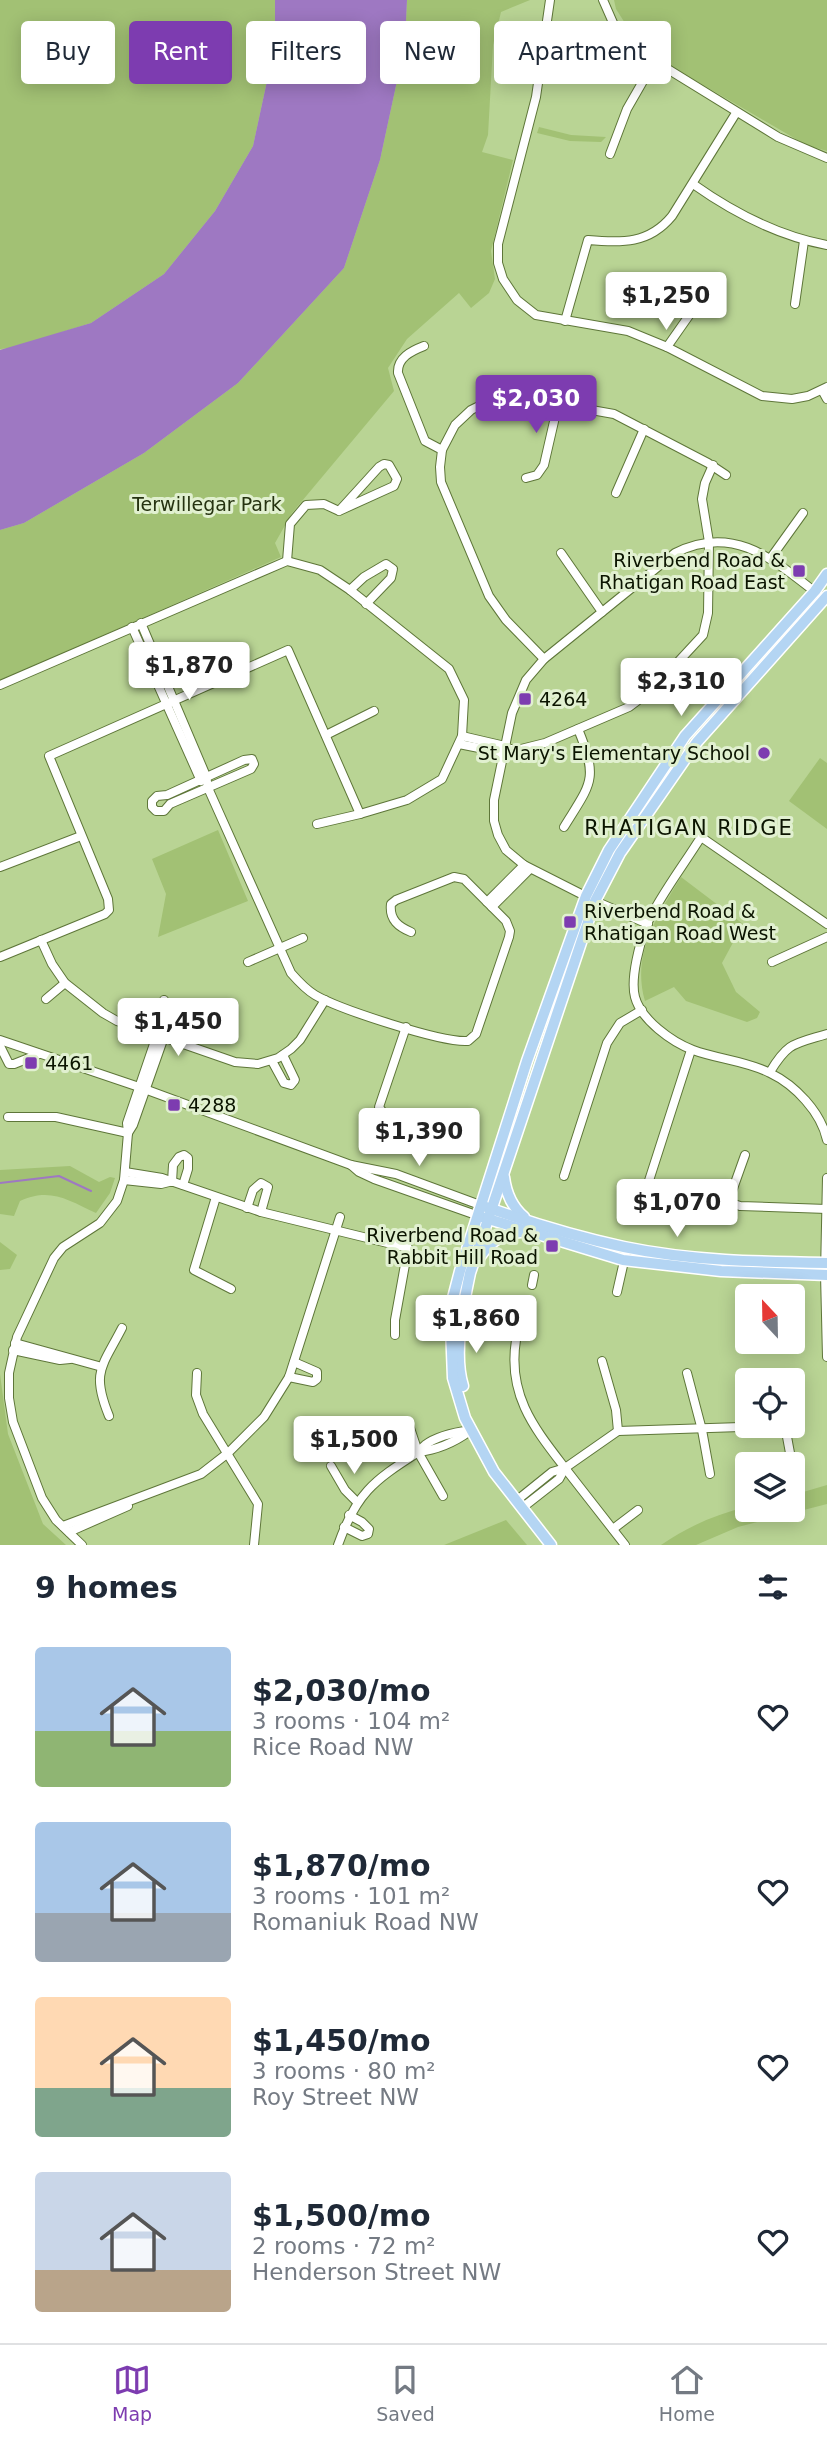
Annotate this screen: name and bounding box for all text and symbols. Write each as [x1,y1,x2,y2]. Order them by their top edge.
chip: Buy [21,21,115,84]
chip: Rent [129,21,232,84]
chip: Filters [246,21,366,84]
chip: New [380,21,480,84]
chip: Apartment [494,21,671,84]
pin: $1,250 [609,272,723,332]
text: $1,250 [622,282,710,308]
pin: $2,030 [479,376,593,435]
text: $2,030 [492,385,580,411]
park label: Terwillegar Park [131,493,282,515]
place label: Riverbend Road & Rhatigan Road East [599,549,785,593]
marker: Riverbend Road & Rhatigan Road East [791,563,807,579]
pin: $1,870 [132,642,246,702]
text: $1,870 [145,652,233,678]
pin: $2,310 [624,658,738,718]
text: $2,310 [637,668,725,694]
place label: 4264 [539,688,587,710]
marker: 4264 [517,691,533,707]
place label: St Mary's Elementary School [478,742,750,764]
marker: St Mary's Elementary School [756,745,772,761]
district label: RHATIGAN RIDGE [584,816,794,840]
place label: Riverbend Road & Rhatigan Road West [584,900,776,944]
marker: Riverbend Road & Rhatigan Road West [562,914,578,930]
pin: $1,450 [121,998,235,1058]
text: $1,450 [134,1008,222,1034]
place label: 4461 [45,1052,93,1074]
marker: 4461 [23,1055,39,1071]
place label: 4288 [188,1094,236,1116]
marker: 4288 [166,1097,182,1113]
pin: $1,390 [362,1108,476,1168]
text: $1,390 [375,1118,463,1144]
pin: $1,070 [620,1180,734,1239]
text: $1,070 [633,1189,721,1215]
place label: Riverbend Road & Rabbit Hill Road [366,1224,538,1268]
marker: Riverbend Road & Rabbit Hill Road [544,1238,560,1254]
north arrow [735,1284,805,1354]
map controls [735,1284,805,1522]
pin: $1,860 [419,1296,533,1355]
text: $1,860 [432,1305,520,1331]
button: locate [735,1368,805,1438]
pin: $1,500 [297,1416,411,1476]
text: $1,500 [310,1426,398,1452]
button: layers [735,1452,805,1522]
icon: filters [754,1568,792,1606]
text: 9 homes [35,1570,178,1605]
text: $2,030/mo [252,1673,431,1708]
icon: home [91,1675,175,1759]
icon: heart [754,1698,792,1736]
text: 3 rooms · 104 m² [252,1708,450,1734]
text: Rice Road NW [252,1734,413,1760]
text: $1,870/mo [252,1848,431,1883]
icon: home [91,1850,175,1934]
icon: heart [754,1873,792,1911]
text: 3 rooms · 101 m² [252,1883,450,1909]
text: Romaniuk Road NW [252,1909,479,1935]
text: $1,450/mo [252,2023,431,2058]
icon: home [91,2025,175,2109]
icon: heart [754,2048,792,2086]
text: 3 rooms · 80 m² [252,2058,436,2084]
text: Roy Street NW [252,2084,419,2110]
text: $1,500/mo [252,2198,431,2233]
icon: home [91,2200,175,2284]
icon: heart [754,2223,792,2261]
text: 2 rooms · 72 m² [252,2233,436,2259]
text: Henderson Street NW [252,2259,501,2285]
tab: Map [112,2361,152,2425]
tab: Saved [376,2361,435,2425]
tab: Home [659,2361,715,2425]

